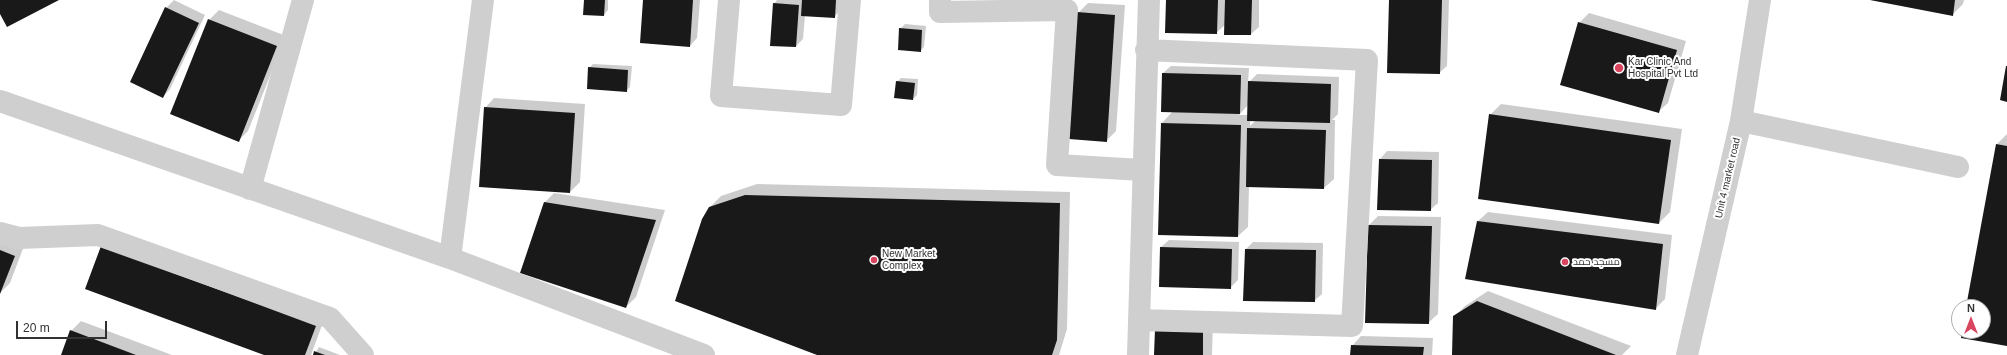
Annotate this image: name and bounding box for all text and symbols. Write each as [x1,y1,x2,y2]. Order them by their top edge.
place label: Kar Clinic And Hospital Pvt Ltd [1628,56,1698,80]
marker: Kar Clinic And Hospital Pvt Ltd [1613,62,1625,74]
street label: Unit 4 market road [1713,137,1743,219]
place label: New Market Complex [882,248,935,272]
marker: New Market Complex [869,255,879,265]
place label: مسجد حمد [1573,256,1620,268]
marker: مسجد حمد [1560,257,1570,267]
north arrow [1951,299,1991,339]
text: N [1967,302,1975,314]
scale bar [18,313,109,339]
text: 20 m [23,321,50,335]

